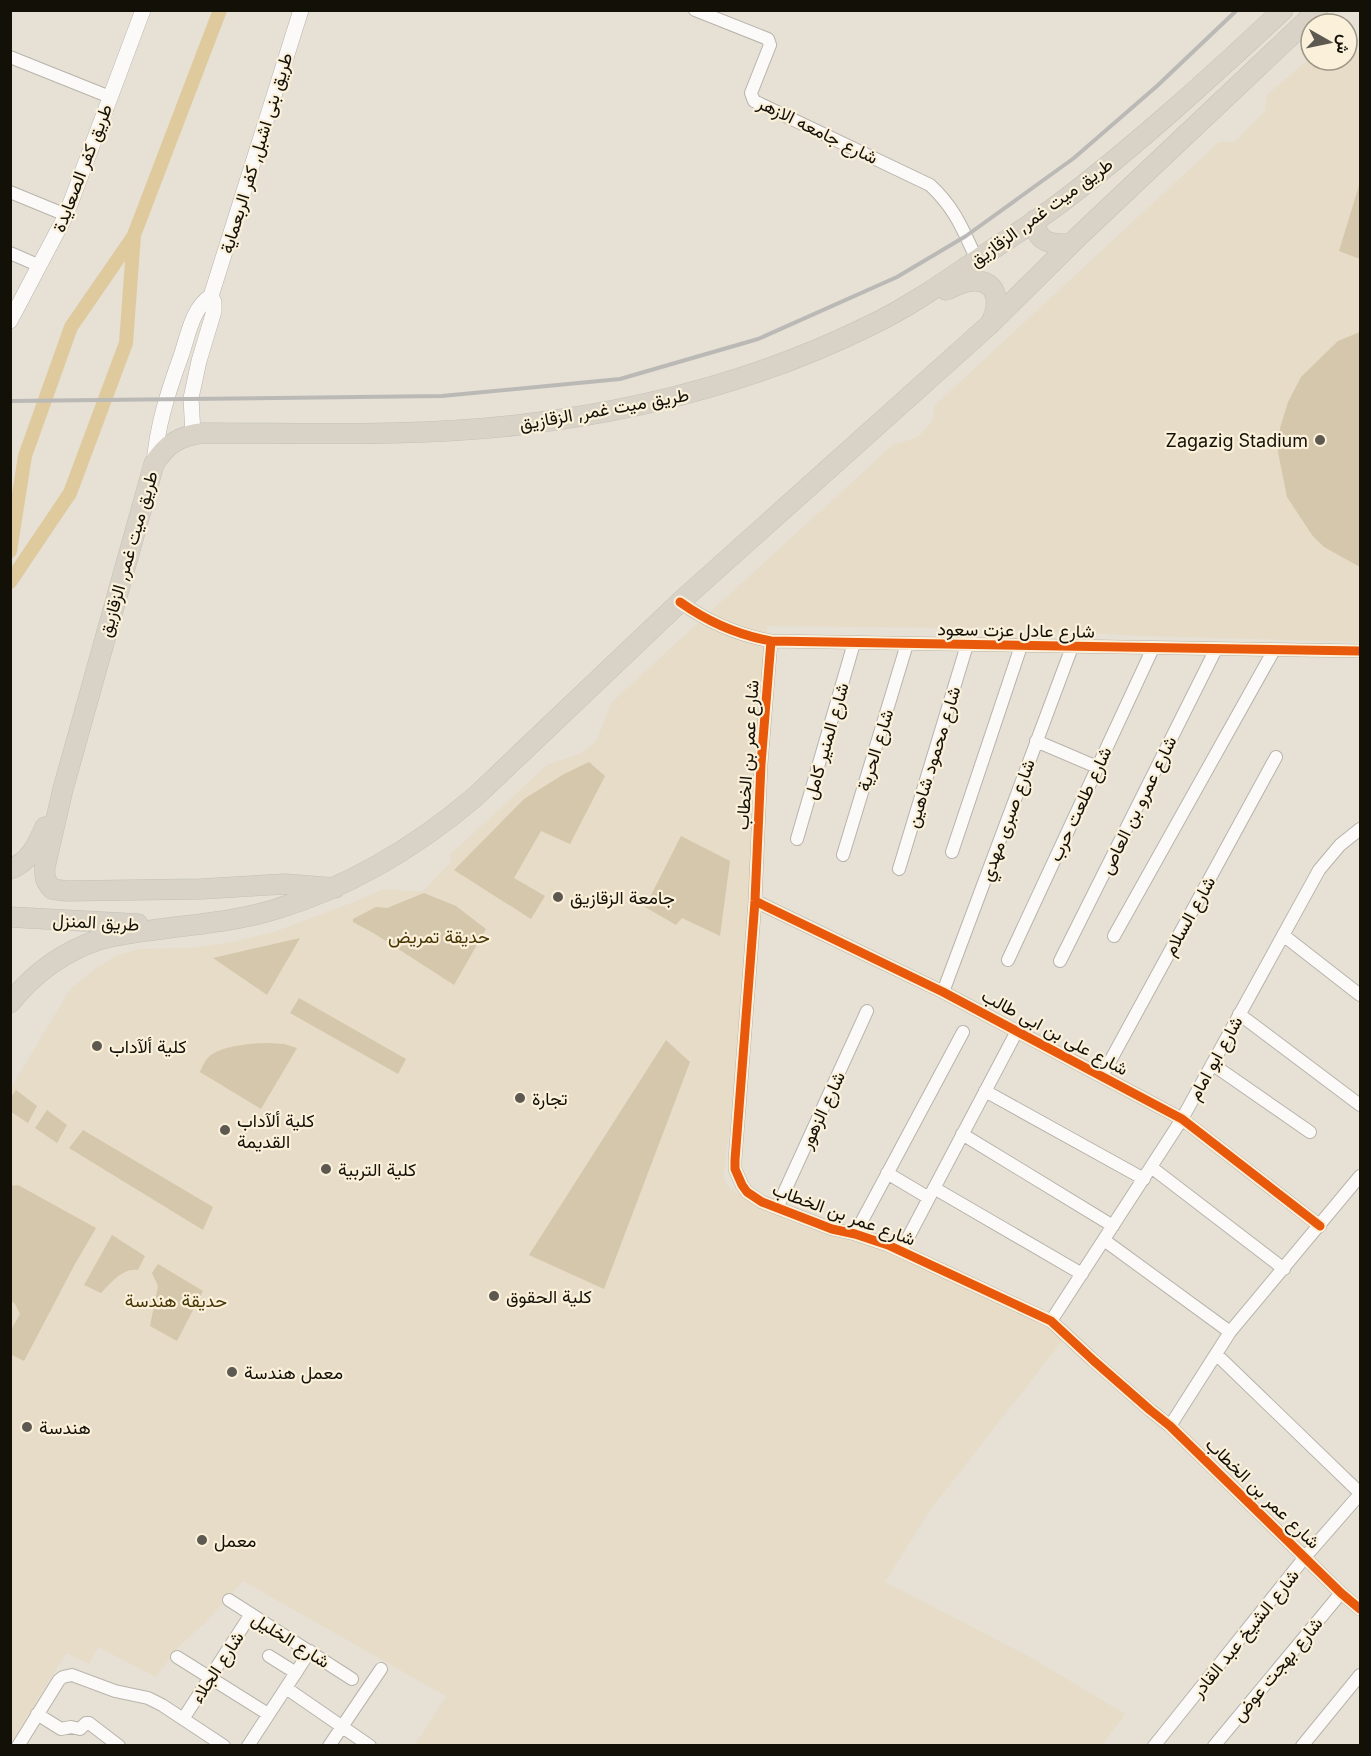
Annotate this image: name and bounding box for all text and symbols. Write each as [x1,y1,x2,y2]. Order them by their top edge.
north arrow [1299,12,1359,72]
text: ش [1332,33,1355,55]
street label: طريق بنى اشبل, كفر الربعماية [215,50,298,256]
street label: شارع جامعه الازهر [753,91,881,170]
street label: طريق كفر الصعايدة [48,101,117,235]
street label: طريق ميت غمر, الزقازيق [965,153,1117,272]
street label: طريق ميت غمر, الزقازيق [518,384,691,435]
place label: Zagazig Stadium [1166,430,1308,451]
marker: Zagazig Stadium [1313,433,1327,447]
street label: طريق ميت غمر, الزقازيق [94,469,163,640]
street label: شارع عادل عزت سعود [937,618,1095,644]
street label: شارع عمر بن الخطاب [731,679,765,831]
street label: شارع المنير كامل [799,680,855,802]
street label: شارع محمود شاهين [902,684,966,831]
street label: شارع الحرية [853,706,899,794]
street label: شارع عمرو بن العاص [1095,733,1182,878]
street label: شارع طلعت حرب [1044,743,1118,866]
street label: شارع صبرى مهدي [975,756,1043,885]
street label: شارع السلام [1159,873,1221,960]
place label: جامعة الزقازيق [570,887,675,909]
marker: جامعة الزقازيق [551,890,565,904]
street label: طريق المنزل [52,909,140,936]
park label: حديقة تمريض [388,926,490,948]
street label: شارع على بن ابى طالب [977,985,1132,1081]
street label: شارع ابو امام [1183,1012,1248,1105]
place label: كلية ألآداب [109,1036,187,1057]
marker: كلية ألآداب [90,1039,104,1053]
street label: شارع الزهور [795,1068,851,1154]
place label: تجارة [532,1088,568,1110]
marker: تجارة [513,1091,527,1105]
place label: كلية ألآداب القديمة [237,1110,315,1152]
marker: كلية ألآداب القديمة [218,1123,232,1137]
place label: كلية التربية [338,1159,416,1181]
marker: كلية التربية [319,1162,333,1176]
street label: شارع عمر بن الخطاب [769,1178,918,1251]
place label: كلية الحقوق [506,1286,592,1308]
marker: كلية الحقوق [487,1289,501,1303]
park label: حديقة هندسة [125,1290,227,1311]
place label: معمل هندسة [244,1362,343,1384]
marker: معمل هندسة [225,1365,239,1379]
place label: هندسة [39,1417,91,1438]
marker: هندسة [20,1420,34,1434]
street label: شارع عمر بن الخطاب [1200,1433,1324,1554]
place label: معمل [214,1530,256,1552]
marker: معمل [195,1533,209,1547]
street label: شارع الشيخ عبد القادر [1186,1565,1305,1703]
street label: شارع الخليل [247,1608,334,1674]
street label: شارع بهجت عوض [1227,1613,1328,1727]
street label: شارع الجلاء [186,1627,250,1708]

